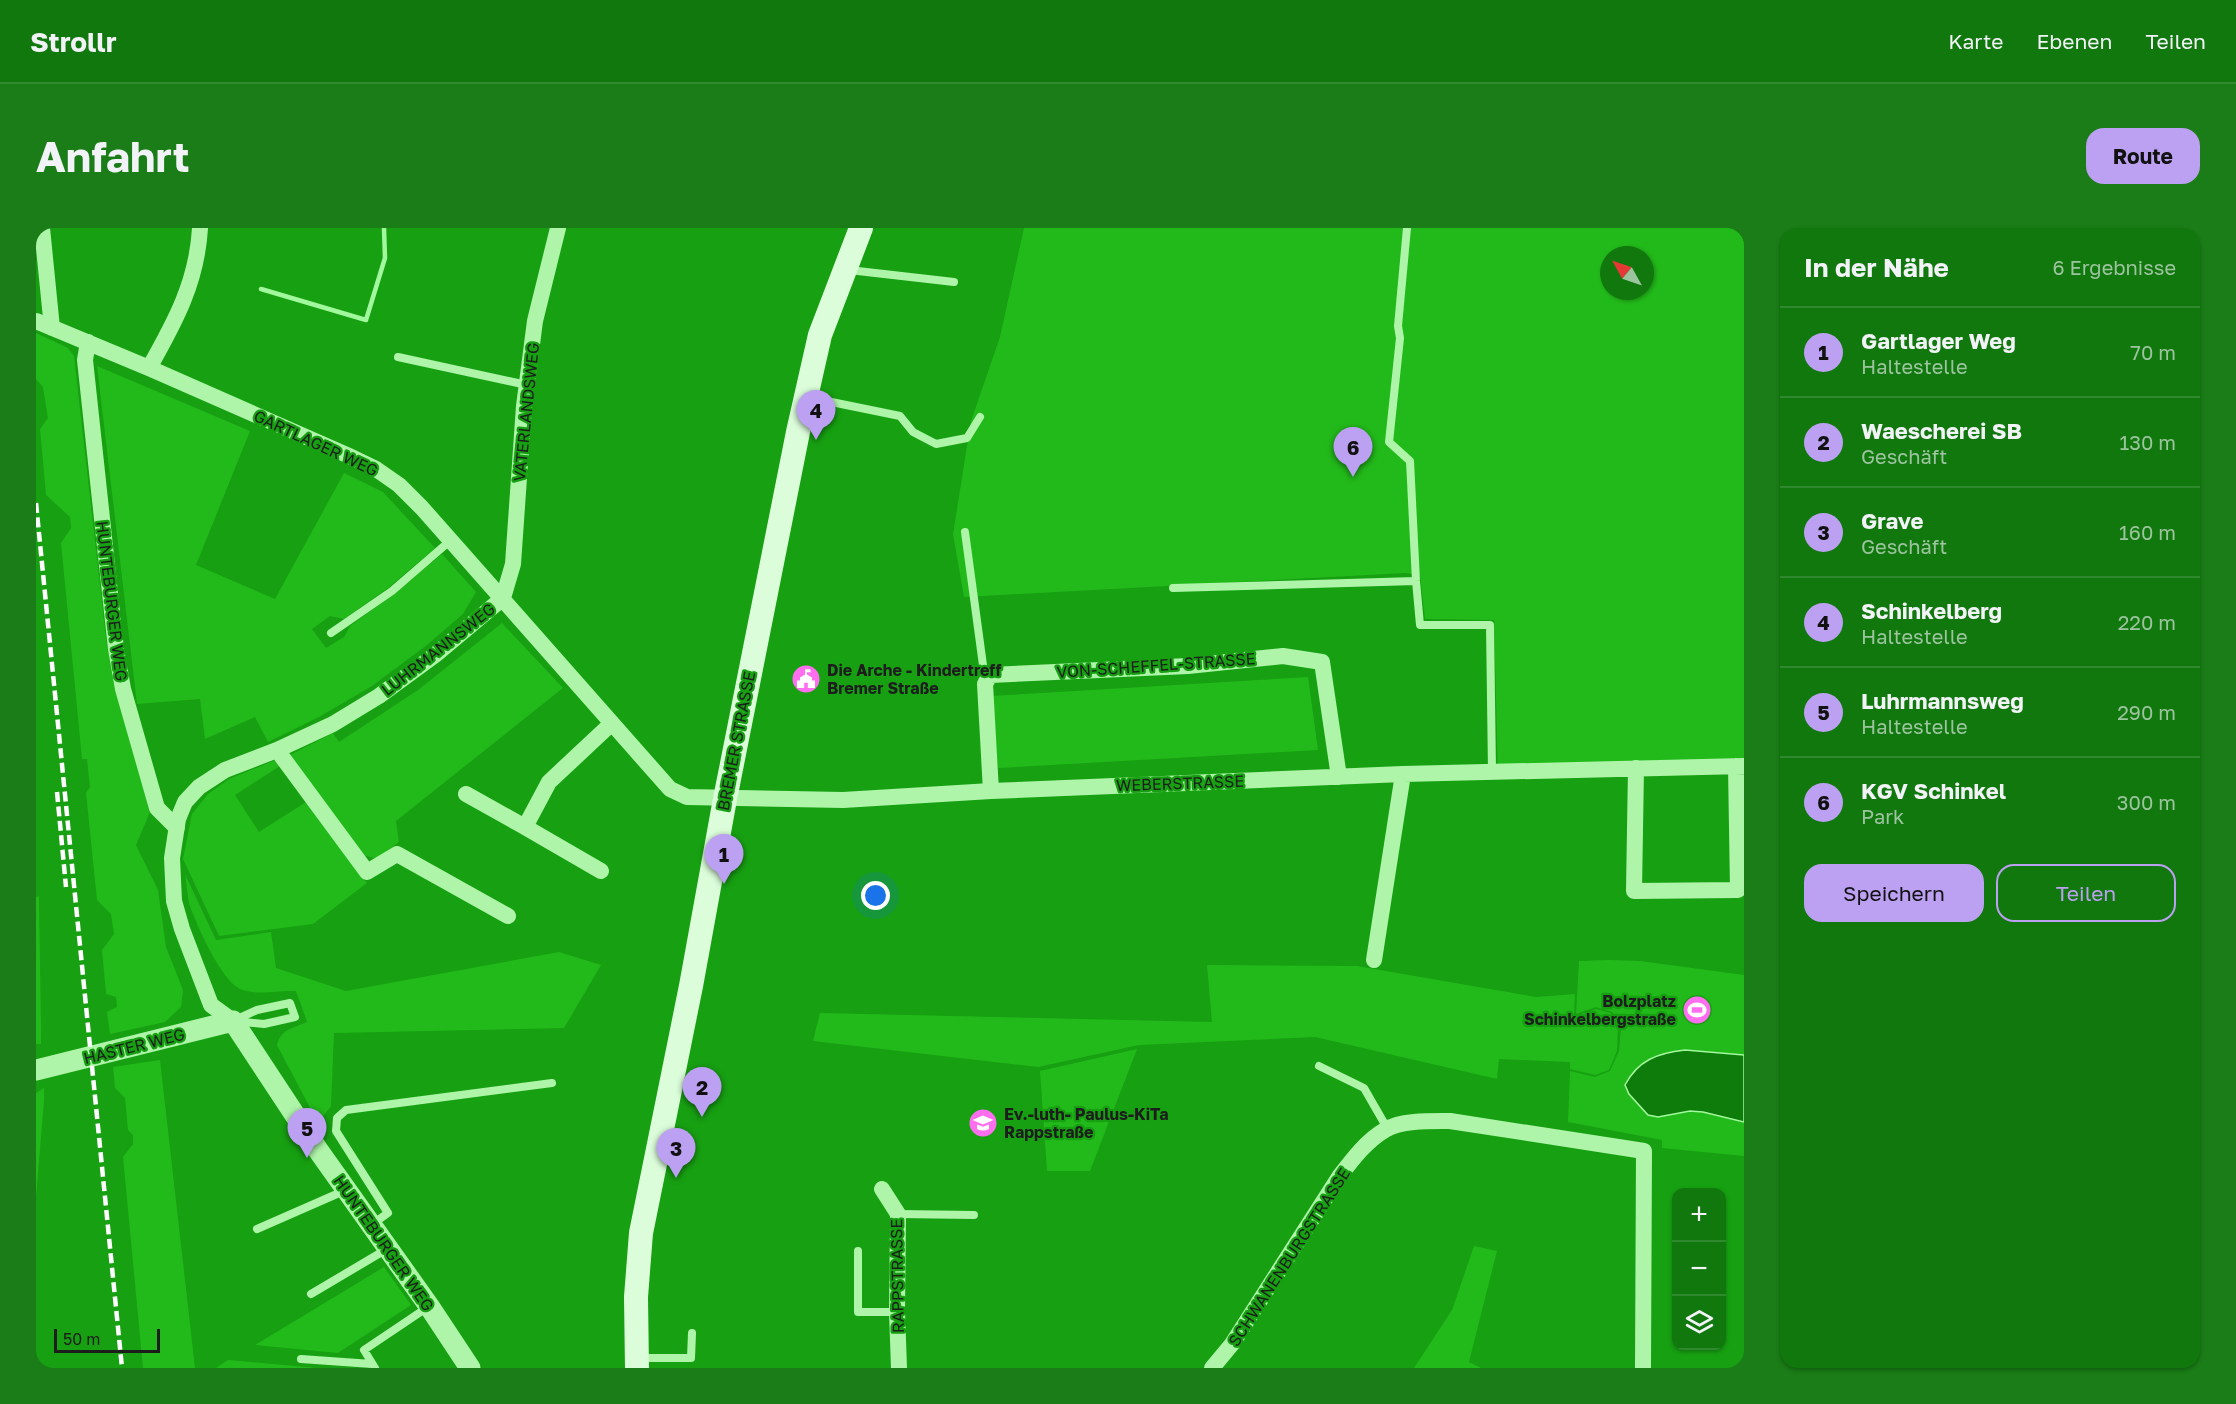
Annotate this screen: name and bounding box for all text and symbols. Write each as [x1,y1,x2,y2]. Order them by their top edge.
text: Strollr [30,25,117,58]
text: Karte [1948,28,2004,54]
text: Ebenen [2037,28,2112,54]
text: Teilen [2145,28,2206,54]
button: Route [2086,128,2200,184]
text: Anfahrt [36,131,190,181]
north arrow [1600,246,1654,300]
text: In der Nähe [1804,252,1949,283]
text: 6 Ergebnisse [2052,255,2176,279]
text: Gartlager Weg [1861,327,2016,354]
text: 1 [1818,340,1829,364]
text: 70 m [2130,340,2176,364]
street label: VATERLANDSWEG [509,342,543,482]
text: Haltestelle [1861,354,1968,378]
pin: 4 [796,390,836,440]
street label: GARTLAGER WEG [251,406,381,480]
text: Waescherei SB [1861,417,2022,444]
pin: 6 [1334,428,1372,477]
text: 2 [1817,430,1830,454]
text: 130 m [2120,430,2176,454]
text: Geschäft [1861,444,1947,468]
text: Grave [1861,507,1924,534]
street label: HUNTEBURGER WEG [92,520,132,682]
text: 3 [1817,520,1830,544]
text: 160 m [2119,520,2176,544]
text: Geschäft [1861,534,1947,558]
text: Schinkelberg [1861,597,2002,624]
street label: LUHRMANNSWEG [377,598,499,700]
text: 4 [1817,610,1830,634]
text: 220 m [2118,610,2176,634]
text: Haltestelle [1861,624,1968,648]
street label: VON-SCHEFFEL-STRASSE [1056,648,1256,682]
place label: Die Arche - Kindertreff Bremer Straße [827,660,1001,698]
public building icon: Die Arche - Kindertreff Bremer Straße [790,663,822,695]
street label: BREMER STRASSE [713,670,759,812]
text: Luhrmannsweg [1861,687,2024,714]
text: 5 [1817,700,1830,724]
text: 290 m [2117,700,2176,724]
text: Haltestelle [1861,714,1968,738]
street label: WEBERSTRASSE [1116,771,1244,795]
text: KGV Schinkel [1861,777,2006,804]
text: 6 [1817,790,1830,814]
text: 300 m [2117,790,2176,814]
text: Park [1861,804,1904,828]
pin: 1 [704,834,744,884]
button: Speichern [1804,864,1984,922]
button: Teilen [1996,864,2176,922]
your location [861,881,890,910]
place label: Bolzplatz Schinkelbergstraße [1524,991,1676,1029]
sports icon: Bolzplatz Schinkelbergstraße [1681,994,1713,1026]
street label: HASTER WEG [81,1024,187,1068]
pin: 2 [682,1068,722,1117]
place label: Ev.-luth- Paulus-KiTa Rappstraße [1004,1104,1168,1142]
school or university icon: Ev.-luth- Paulus-KiTa Rappstraße [967,1107,999,1139]
pin: 5 [288,1108,326,1158]
pin: 3 [656,1128,696,1178]
street label: SCHWANENBURGSTRASSE [1224,1164,1354,1350]
street label: HUNTEBURGER WEG [330,1171,438,1315]
map controls [1672,1188,1726,1350]
button: + [1672,1188,1726,1242]
street label: RAPPSTRASSE [886,1219,908,1333]
button: − [1672,1242,1726,1296]
button: layers [1672,1296,1726,1350]
scale bar [54,1326,160,1354]
text: 50 m [63,1329,100,1349]

